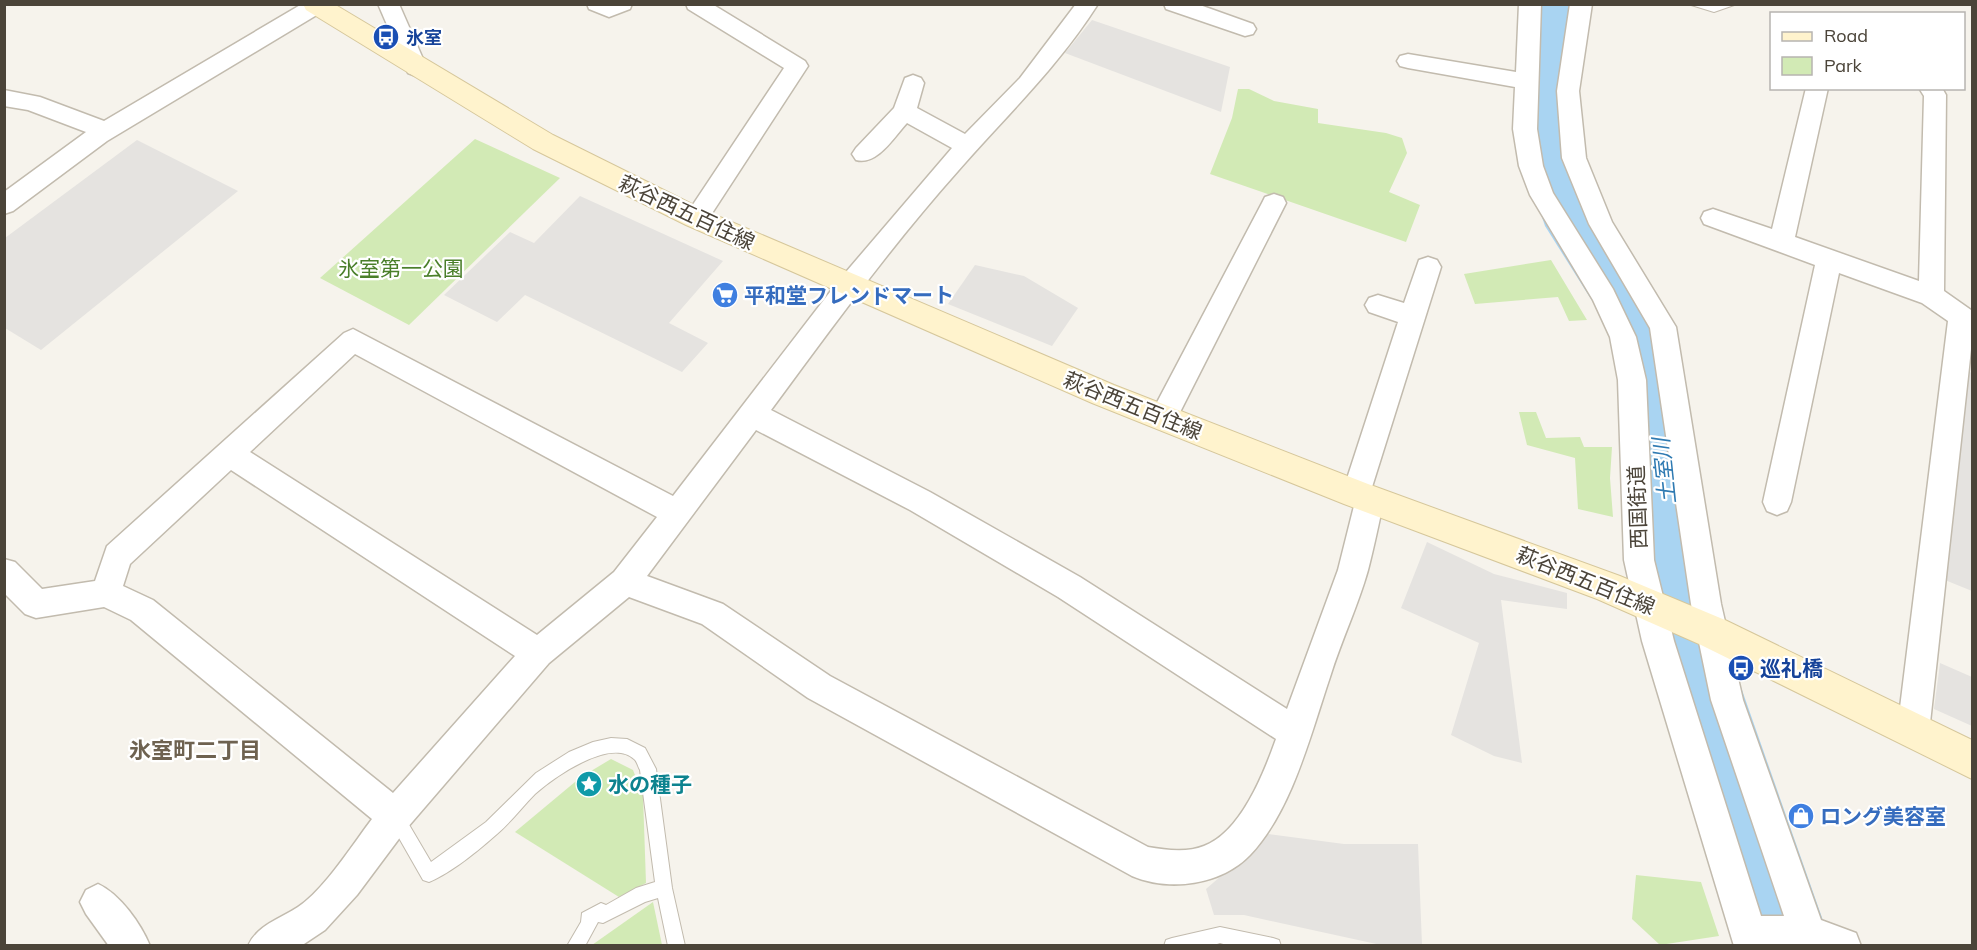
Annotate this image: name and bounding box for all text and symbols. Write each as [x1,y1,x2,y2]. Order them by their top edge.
legend [1770,12,1965,90]
bus stop icon: 氷室 [371,22,401,52]
text: Road [1824,24,1868,47]
place label: 氷室 [406,26,442,49]
text: Park [1824,54,1863,77]
street label: 萩谷西五百住線 [615,169,759,255]
park label: 氷室第一公園 [338,255,464,281]
supermarket icon: 平和堂フレンドマート [710,280,740,310]
place label: 平和堂フレンドマート [744,282,954,308]
street label: 萩谷西五百住線 [1060,365,1206,445]
water label: 土室川 [1646,435,1681,505]
street label: 西国街道 [1623,465,1651,549]
street label: 萩谷西五百住線 [1513,540,1659,620]
bus stop icon: 巡礼橋 [1726,653,1756,683]
place label: 巡礼橋 [1760,655,1823,681]
district label: 氷室町二丁目 [129,736,261,764]
place icon: 水の種子 [574,769,604,799]
place label: 水の種子 [608,771,692,797]
shop icon: ロング美容室 [1786,801,1816,831]
place label: ロング美容室 [1820,803,1946,829]

